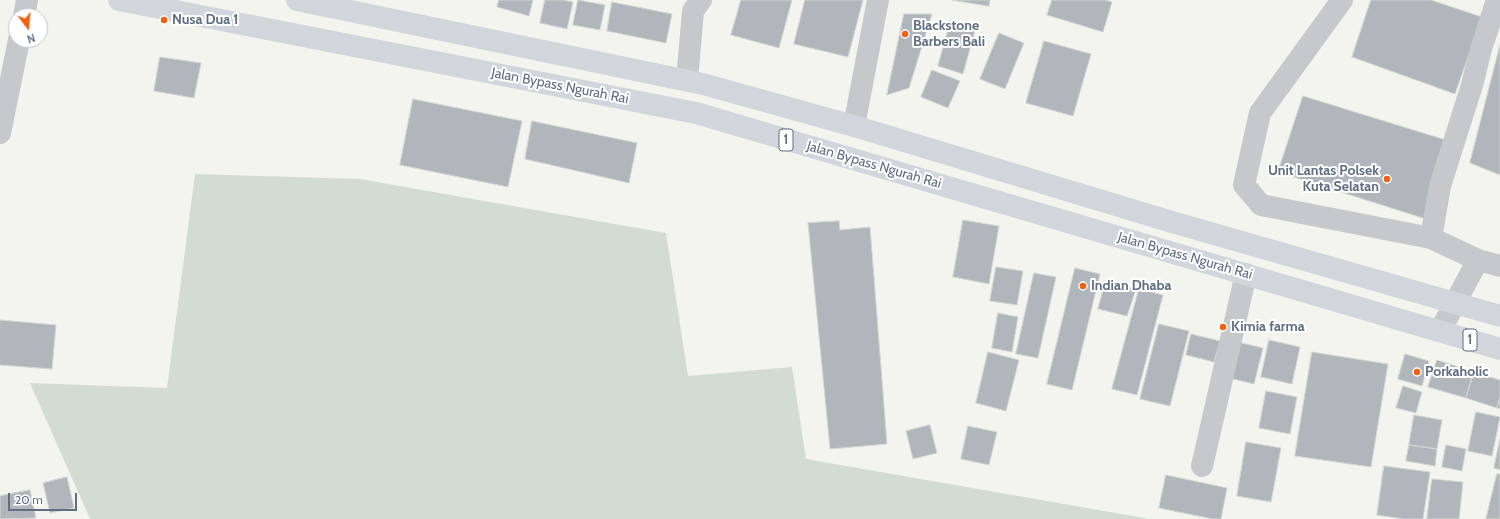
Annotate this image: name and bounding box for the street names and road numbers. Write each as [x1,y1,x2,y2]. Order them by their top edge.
street label: Jalan Bypass Ngurah Rai [490,64,630,108]
road number: 1 [779,129,793,151]
street label: Jalan Bypass Ngurah Rai [805,138,943,192]
street label: Jalan Bypass Ngurah Rai [1116,229,1254,283]
road number: 1 [1463,329,1477,351]

